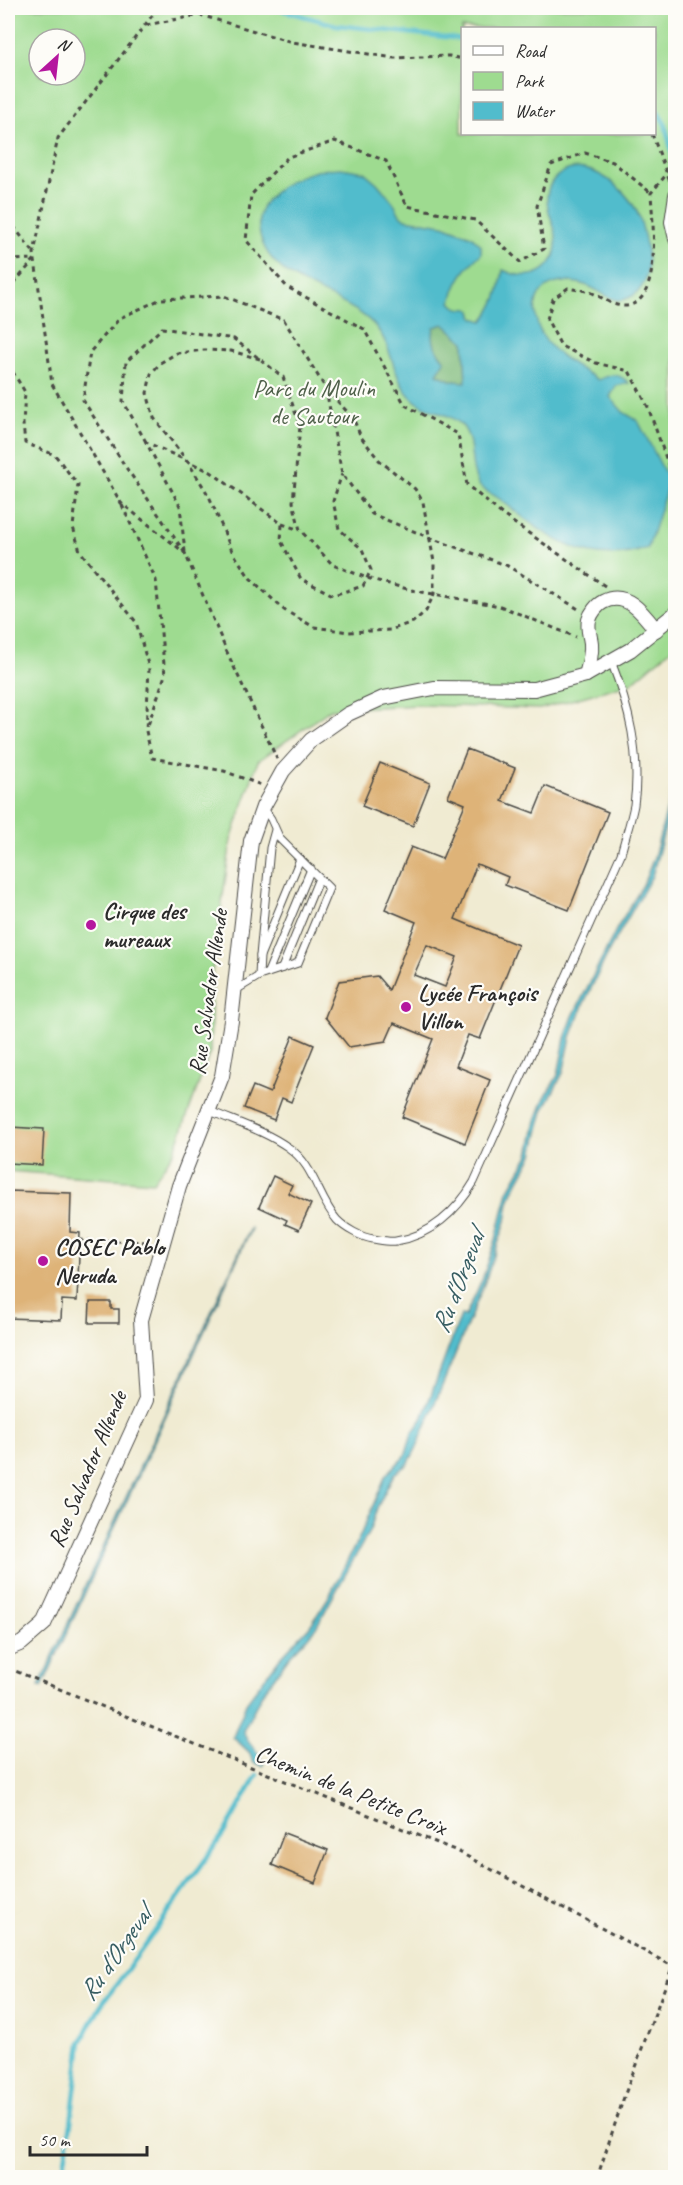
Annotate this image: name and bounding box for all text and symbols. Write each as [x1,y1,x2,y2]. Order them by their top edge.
north arrow [27,27,87,87]
legend [461,27,656,135]
text: N [54,33,75,57]
text: Road [515,40,548,62]
text: Park [515,70,545,92]
text: Water [515,100,556,122]
park label: Parc du Moulin de Sautour [253,373,375,431]
place label: Cirque des mureaux [103,896,188,954]
street label: Rue Salvador Allende [182,905,235,1077]
marker: Cirque des mureaux [84,918,98,932]
place label: Lycée François Villon [418,978,540,1036]
marker: Lycée François Villon [399,1000,413,1014]
water label: Ru d'Orgeval [424,1219,495,1337]
place label: COSEC Pablo Neruda [55,1232,167,1290]
marker: COSEC Pablo Neruda [36,1254,50,1268]
street label: Rue Salvador Allende [41,1384,134,1552]
street label: Chemin de la Petite Croix [251,1738,453,1843]
water label: Ru d'Orgeval [71,1894,164,2007]
scale bar [30,2119,147,2157]
text: 50 m [39,2129,72,2151]

